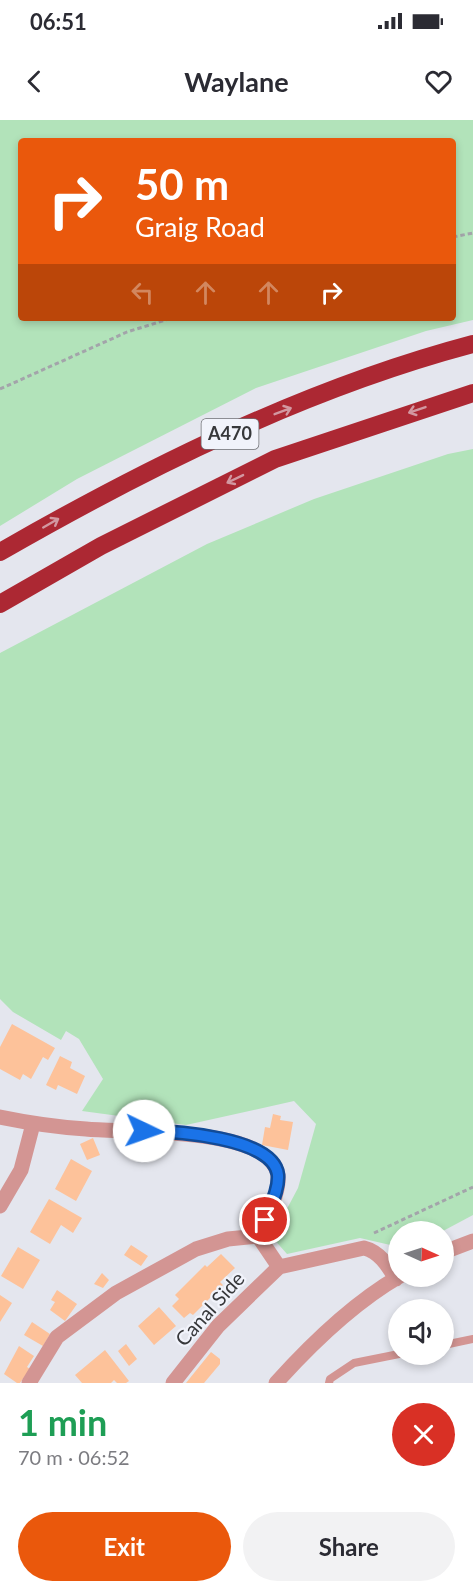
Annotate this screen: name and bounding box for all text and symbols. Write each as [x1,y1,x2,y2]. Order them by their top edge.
text: 06:51 [30,8,87,35]
icon: back [18,65,51,98]
text: Waylane [184,65,289,98]
icon: heart [422,65,455,98]
text: 50 m [135,159,229,209]
icon: right [36,162,114,240]
text: Graig Road [135,210,265,243]
icon: left [126,276,159,309]
icon: ahead [189,276,222,309]
icon: ahead [252,276,285,309]
icon: right [315,276,348,309]
one-way arrow [273,405,292,416]
one-way arrow [408,405,427,416]
road number: A470 [202,419,258,449]
one-way arrow [227,474,245,486]
one-way arrow [42,517,59,529]
position arrow [112,1099,176,1163]
pin [239,1194,290,1245]
icon: arrive [248,1203,281,1236]
north arrow [388,1221,454,1287]
map controls [388,1221,454,1365]
street label: Canal Side [170,1266,249,1350]
button: sound [388,1299,454,1365]
text: 1 min [18,1400,107,1444]
button: close [392,1403,455,1466]
text: 70 m · 06:52 [18,1445,130,1469]
button: Exit [18,1512,231,1581]
button: Share [243,1512,455,1581]

